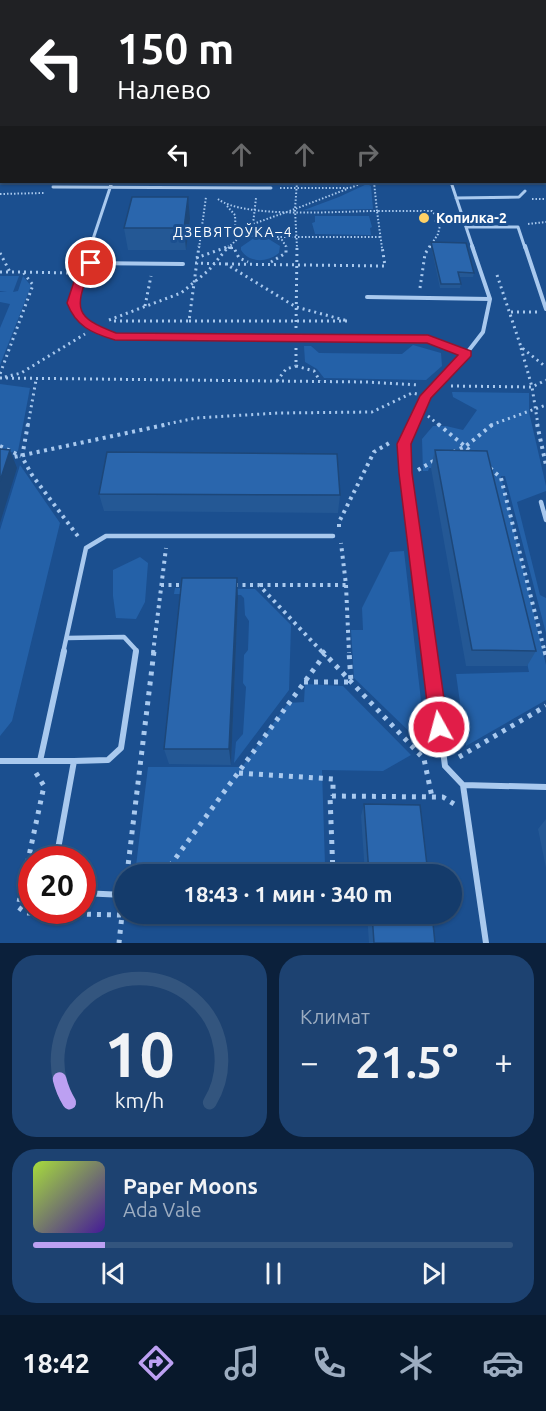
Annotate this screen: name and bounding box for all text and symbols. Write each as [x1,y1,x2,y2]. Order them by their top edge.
icon: left [18,24,96,102]
text: 150 m [117,25,234,72]
text: Налево [117,74,211,104]
icon: left [162,138,195,171]
icon: ahead [225,138,258,171]
icon: ahead [288,138,321,171]
icon: right [351,138,384,171]
place label: Копилка-2 [436,210,507,226]
marker: Копилка-2 [417,211,431,225]
district label: ДЗЕВЯТОЎКА–4 [173,222,293,240]
pin [65,237,116,288]
icon: arrive [74,246,107,279]
position arrow [407,695,471,759]
speed limit sign: 20 [18,846,96,924]
text: 18:43 · 1 мин · 340 m [184,881,392,906]
text: Климат [300,1005,370,1028]
text: 10 [104,1019,175,1089]
text: 21.5° [355,1036,458,1087]
text: − [300,1043,319,1080]
text: + [494,1043,513,1080]
text: km/h [115,1088,164,1112]
text: Paper Moons [123,1173,258,1198]
text: Ada Vale [123,1198,201,1221]
icon: previous [97,1257,130,1290]
icon: pause [257,1257,290,1290]
icon: next [417,1257,450,1290]
icon: directions [135,1342,177,1384]
icon: music [221,1342,263,1384]
icon: phone [308,1342,350,1384]
icon: climate [395,1342,437,1384]
icon: car [482,1342,524,1384]
text: 18:42 [22,1348,90,1378]

